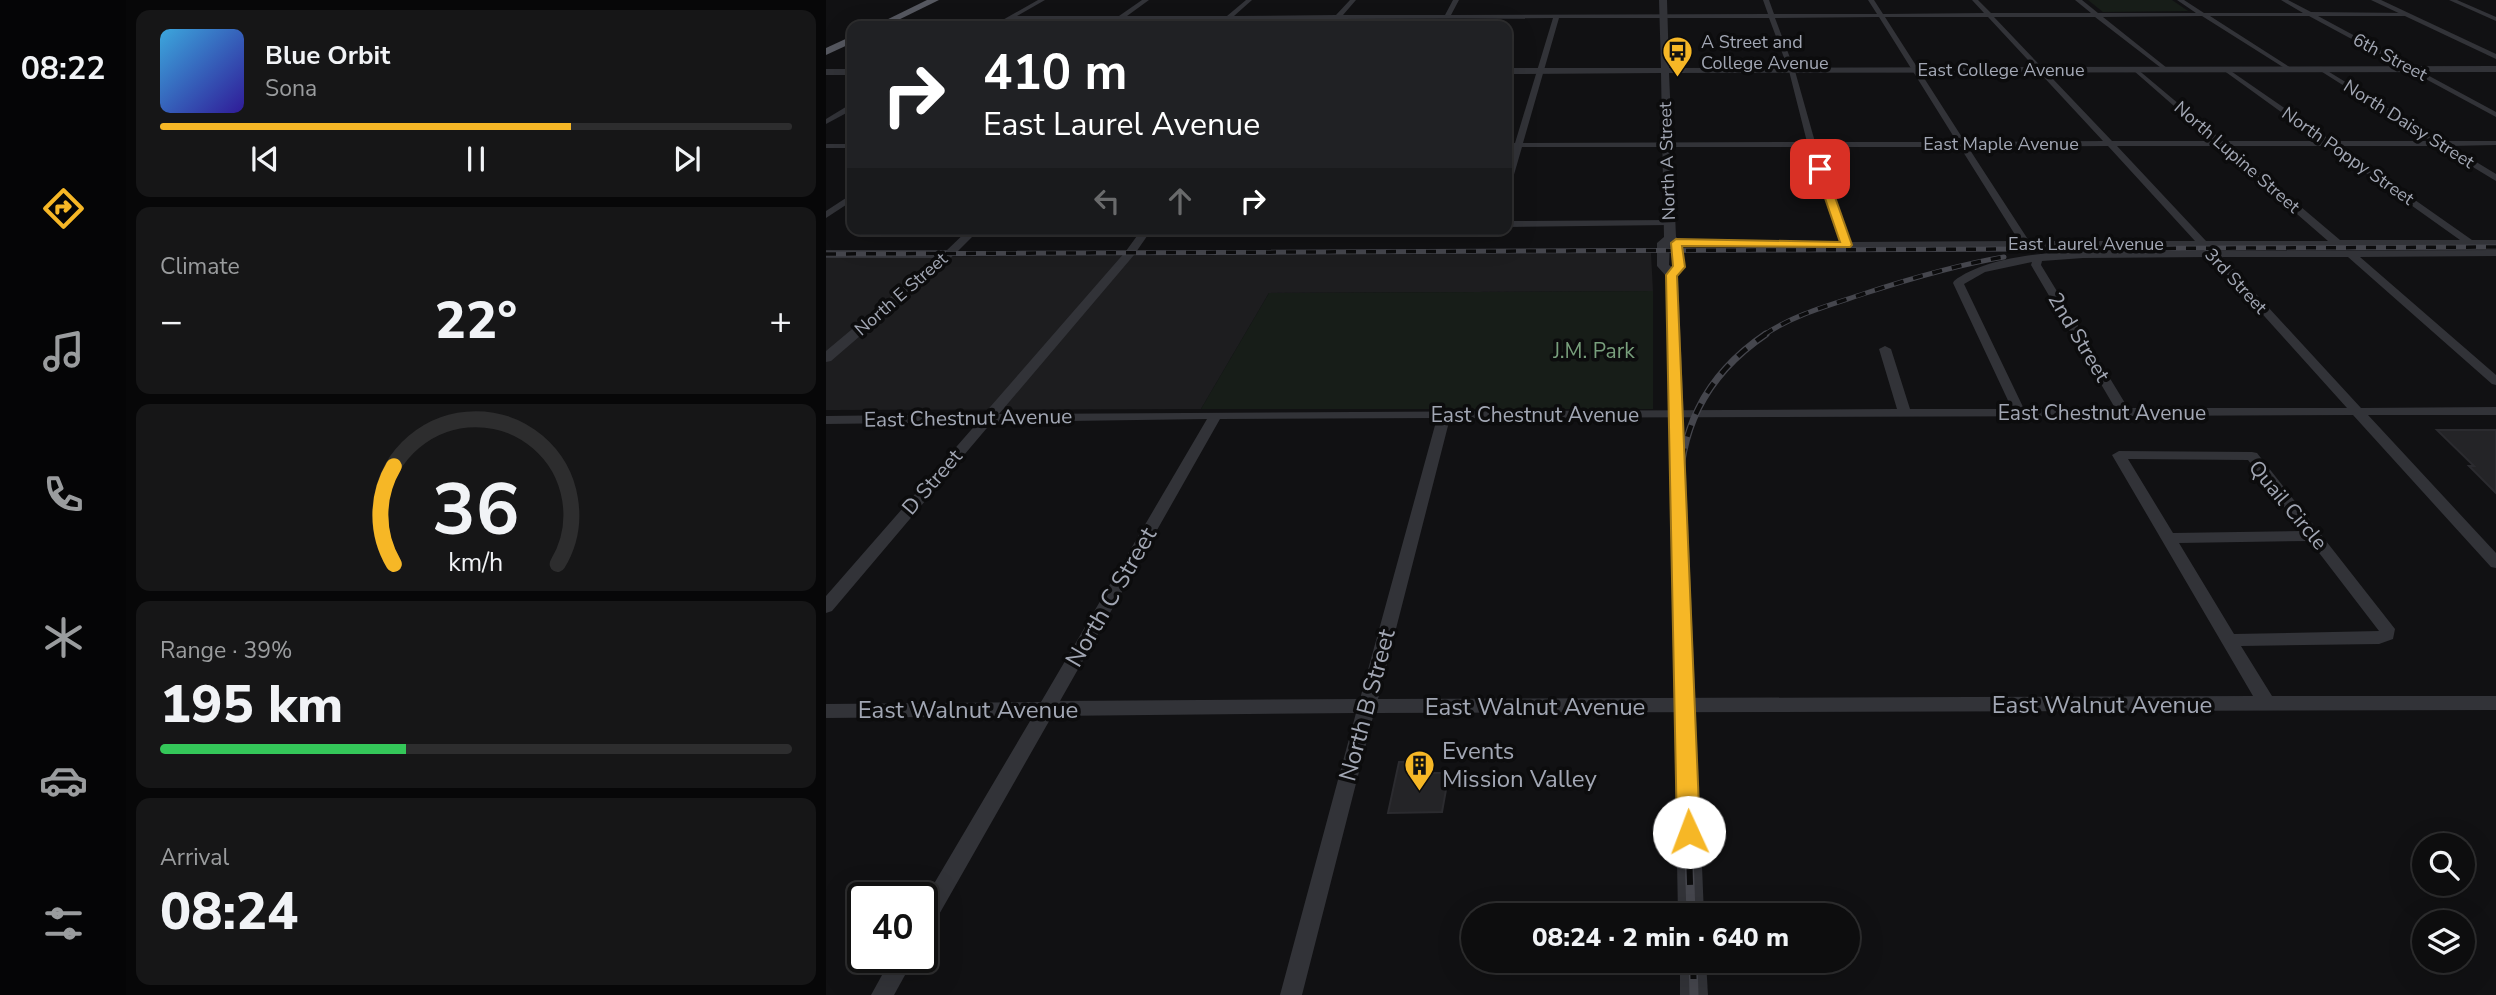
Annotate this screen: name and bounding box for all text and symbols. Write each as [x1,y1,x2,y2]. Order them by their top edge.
street label: 6th Street [2349,27,2432,87]
place label: A Street and College Avenue [1701,30,1829,75]
bus stop icon: A Street and College Avenue [1661,35,1695,79]
text: Blue Orbit [265,38,390,73]
text: 410 m [983,39,1127,106]
text: 08:22 [21,47,105,90]
icon: right [868,49,959,140]
street label: East College Avenue [1917,58,2085,82]
text: Sona [265,73,317,104]
street label: North Daisy Street [2339,74,2480,174]
street label: North Lupine Street [2169,96,2306,219]
street label: North A Street [1653,101,1681,221]
street label: North Poppy Street [2277,101,2419,211]
text: East Laurel Avenue [983,103,1260,146]
street label: East Maple Avenue [1923,132,2079,156]
pin [1790,139,1850,199]
icon: previous [246,140,284,178]
icon: pause [457,140,495,178]
icon: next [668,140,706,178]
icon: arrive [1801,150,1839,188]
icon: left [1088,182,1126,220]
icon: ahead [1161,182,1199,220]
icon: right [1234,182,1272,220]
icon: directions [39,184,88,233]
street label: East Laurel Avenue [2008,232,2164,256]
street label: 3rd Street [2199,243,2273,319]
street label: North E Street [849,247,953,341]
text: Climate [160,251,240,282]
text: 22° [435,285,517,356]
street label: 2nd Street [2041,287,2117,387]
text: − [160,296,183,347]
text: + [769,296,792,347]
icon: music [39,327,88,376]
park label: J.M. Park [1552,337,1635,365]
street label: East Chestnut Avenue [1998,399,2206,427]
street label: East Chestnut Avenue [1431,401,1639,429]
street label: East Chestnut Avenue [864,402,1072,434]
street label: D Street [896,443,969,521]
street label: Quail Circle [2242,454,2334,556]
text: 36 [432,460,520,560]
icon: phone [39,470,88,519]
street label: North C Street [1058,521,1164,673]
text: km/h [448,545,504,579]
icon: climate [39,613,88,662]
street label: North B Street [1331,625,1403,785]
text: Range · 39% [160,635,292,666]
text: 195 km [160,669,343,740]
street label: East Walnut Avenue [1992,689,2212,721]
street label: East Walnut Avenue [1425,691,1645,723]
street label: East Walnut Avenue [858,694,1078,726]
place label: Events Mission Valley [1442,735,1597,795]
building icon: Events Mission Valley [1402,748,1436,792]
icon: car [39,756,88,805]
position arrow [1652,795,1726,869]
map controls [2412,833,2475,973]
button: search [2412,833,2475,896]
text: Arrival [160,842,229,873]
text: 08:24 [160,876,298,947]
speed limit sign: 40 [847,882,938,973]
icon: filters [39,899,88,948]
button: layers [2412,910,2475,973]
text: 08:24 · 2 min · 640 m [1532,920,1789,955]

